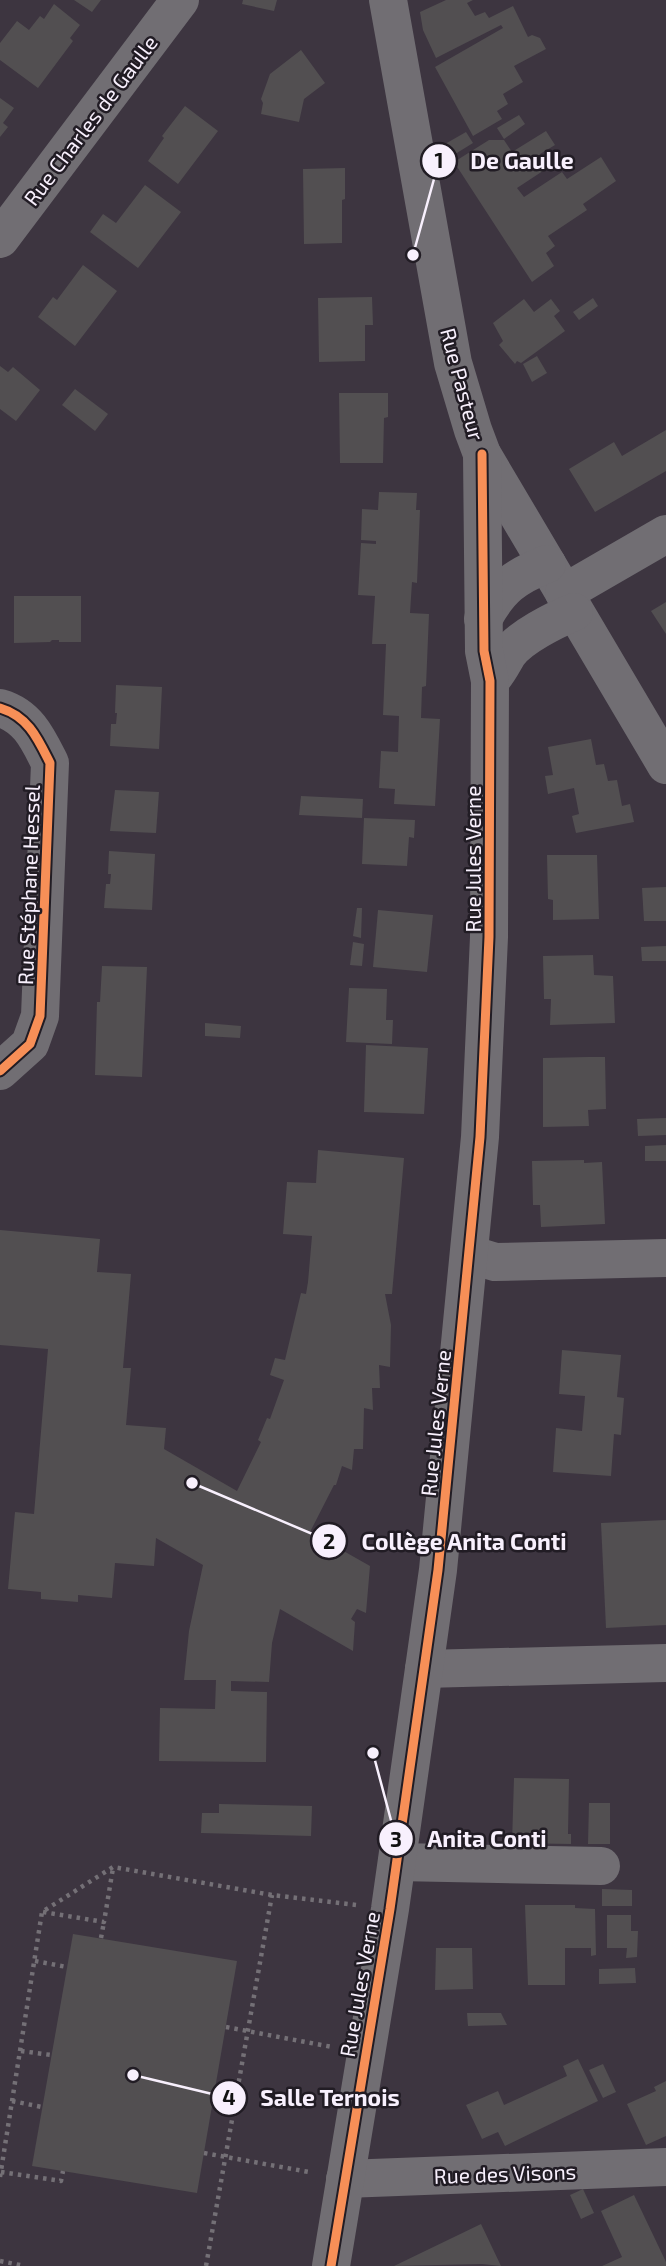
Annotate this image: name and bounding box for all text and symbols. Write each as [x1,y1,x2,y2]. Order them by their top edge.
street label: Rue Charles de Gaulle [18,30,162,210]
callout: De Gaulle [422,139,588,183]
text: De Gaulle [470,146,574,174]
text: 1 [434,147,444,172]
street label: Rue Pasteur [436,325,490,443]
street label: Rue Stéphane Hessel [12,784,44,985]
street label: Rue Jules Verne [460,785,485,933]
street label: Rue Jules Verne [415,1349,455,1497]
callout: Collège Anita Conti [312,1519,581,1563]
text: Collège Anita Conti [361,1527,567,1555]
text: 2 [323,1528,335,1553]
callout: Anita Conti [379,1817,561,1861]
text: Anita Conti [427,1824,547,1852]
text: 3 [390,1826,402,1851]
street label: Rue Jules Verne [334,1909,384,2059]
callout: Salle Ternois [212,2076,414,2120]
text: Salle Ternois [260,2083,400,2111]
text: 4 [222,2084,236,2109]
street label: Rue des Visons [433,2158,577,2188]

